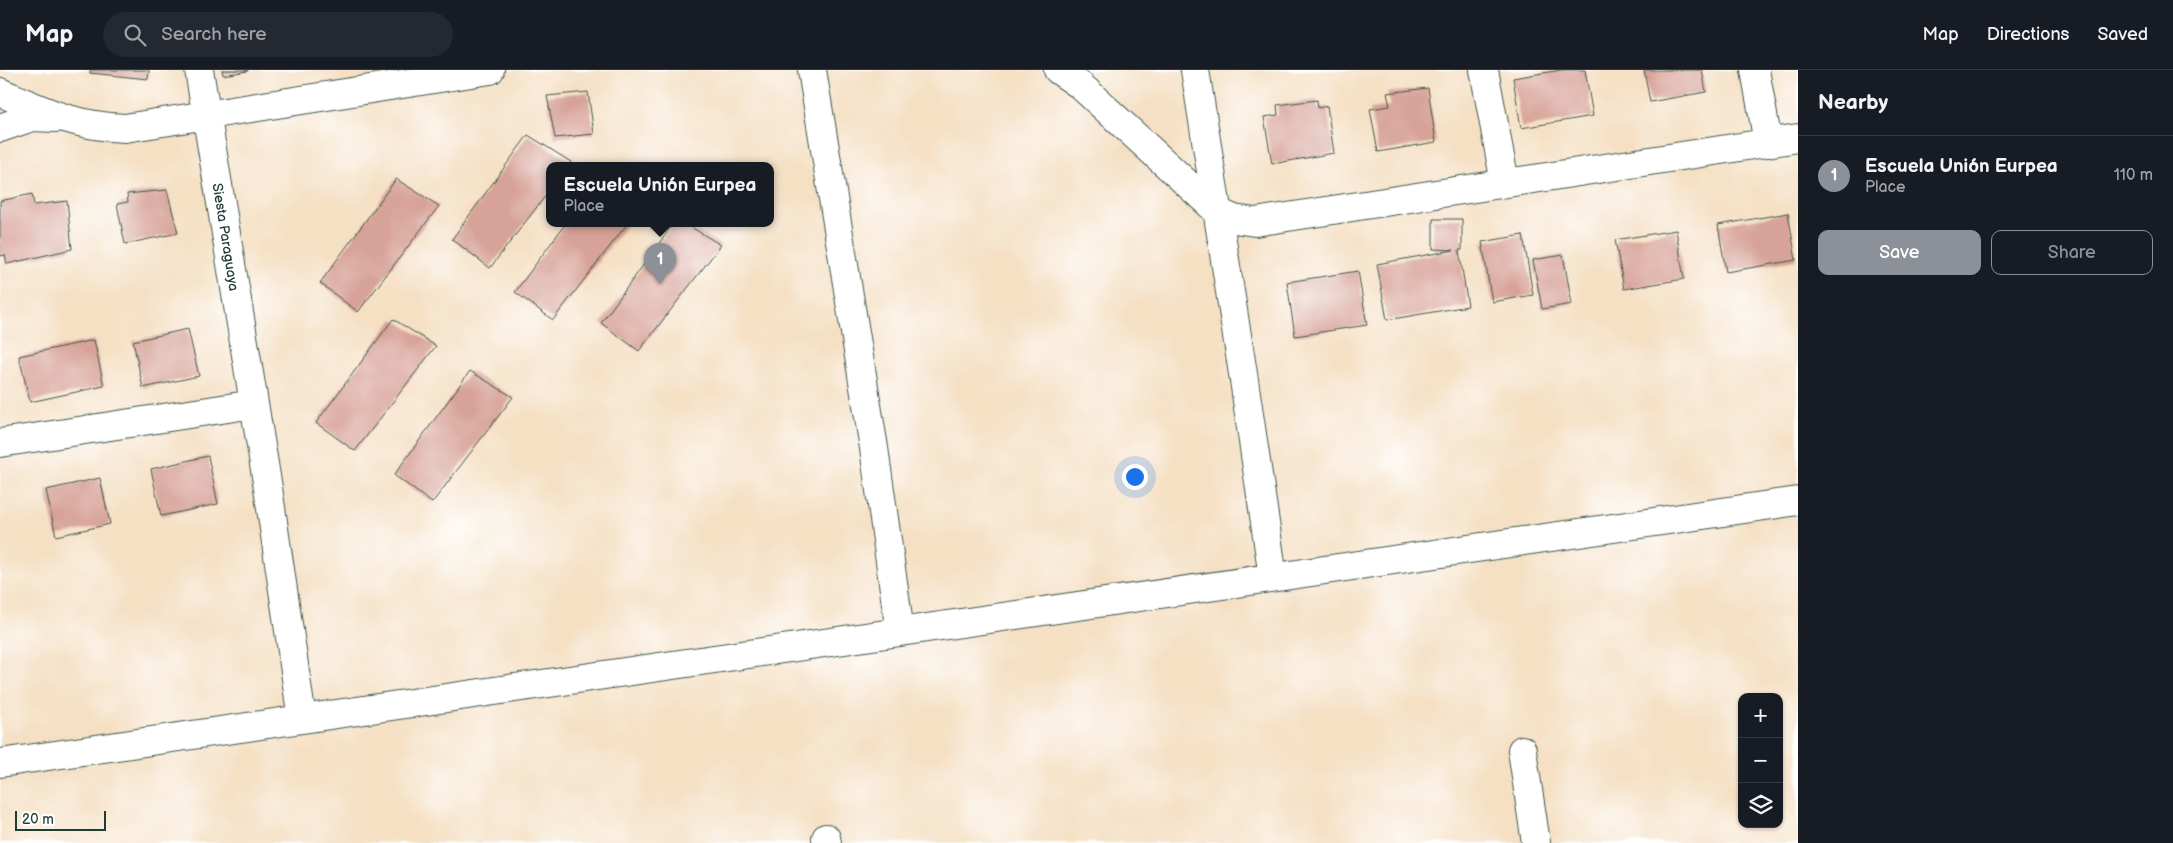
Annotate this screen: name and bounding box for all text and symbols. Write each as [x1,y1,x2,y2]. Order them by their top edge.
search box [103,12,453,57]
text: Map [25,20,73,49]
icon: search [121,21,149,49]
text: Search here [161,23,267,46]
text: Map [1923,24,1959,45]
text: Directions [1987,24,2069,45]
text: Saved [2097,24,2148,45]
text: Nearby [1818,90,1888,115]
text: Escuela Unión Eurpea [1865,155,2058,178]
popup [546,162,774,227]
text: 1 [1831,166,1837,185]
text: 110 m [2114,166,2153,185]
text: Escuela Unión Eurpea [564,174,756,197]
text: Place [1865,178,1906,197]
street label: Siesta Paraguaya [209,182,242,292]
text: Place [564,197,604,216]
button: Save [1818,230,1981,275]
button: Share [1991,230,2153,275]
pin: 1 [644,243,676,284]
your location [1122,464,1148,490]
map controls [1738,693,1783,828]
button: + [1738,693,1783,738]
button: − [1738,738,1783,783]
button: layers [1738,783,1783,828]
scale bar [15,808,106,831]
text: 20 m [22,811,54,828]

